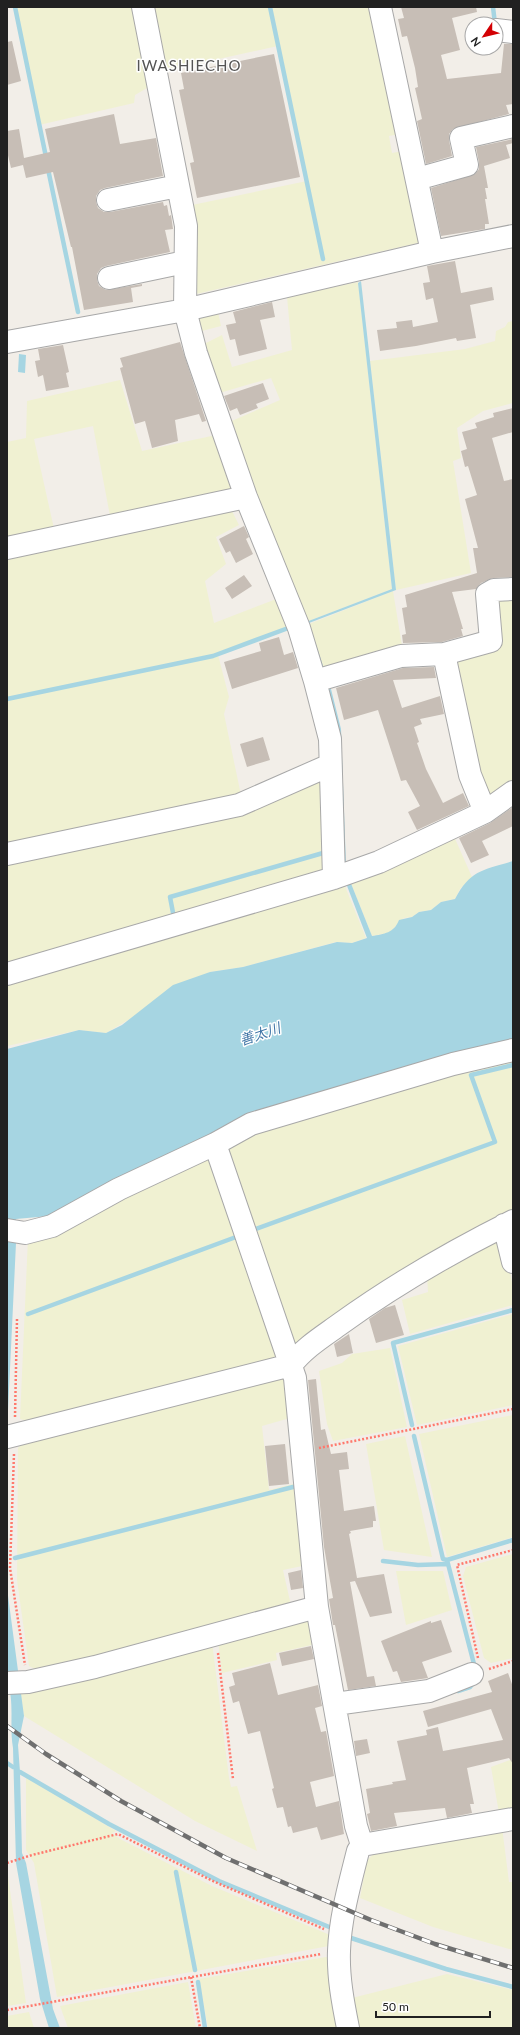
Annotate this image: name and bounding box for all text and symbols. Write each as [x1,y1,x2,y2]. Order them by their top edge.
north arrow [464,16,504,56]
text: N [468,35,483,49]
district label: IWASHIECHO [137,56,241,74]
water label: 善太川 [237,1018,284,1048]
scale bar [376,1993,490,2019]
text: 50 m [382,1999,409,2014]

